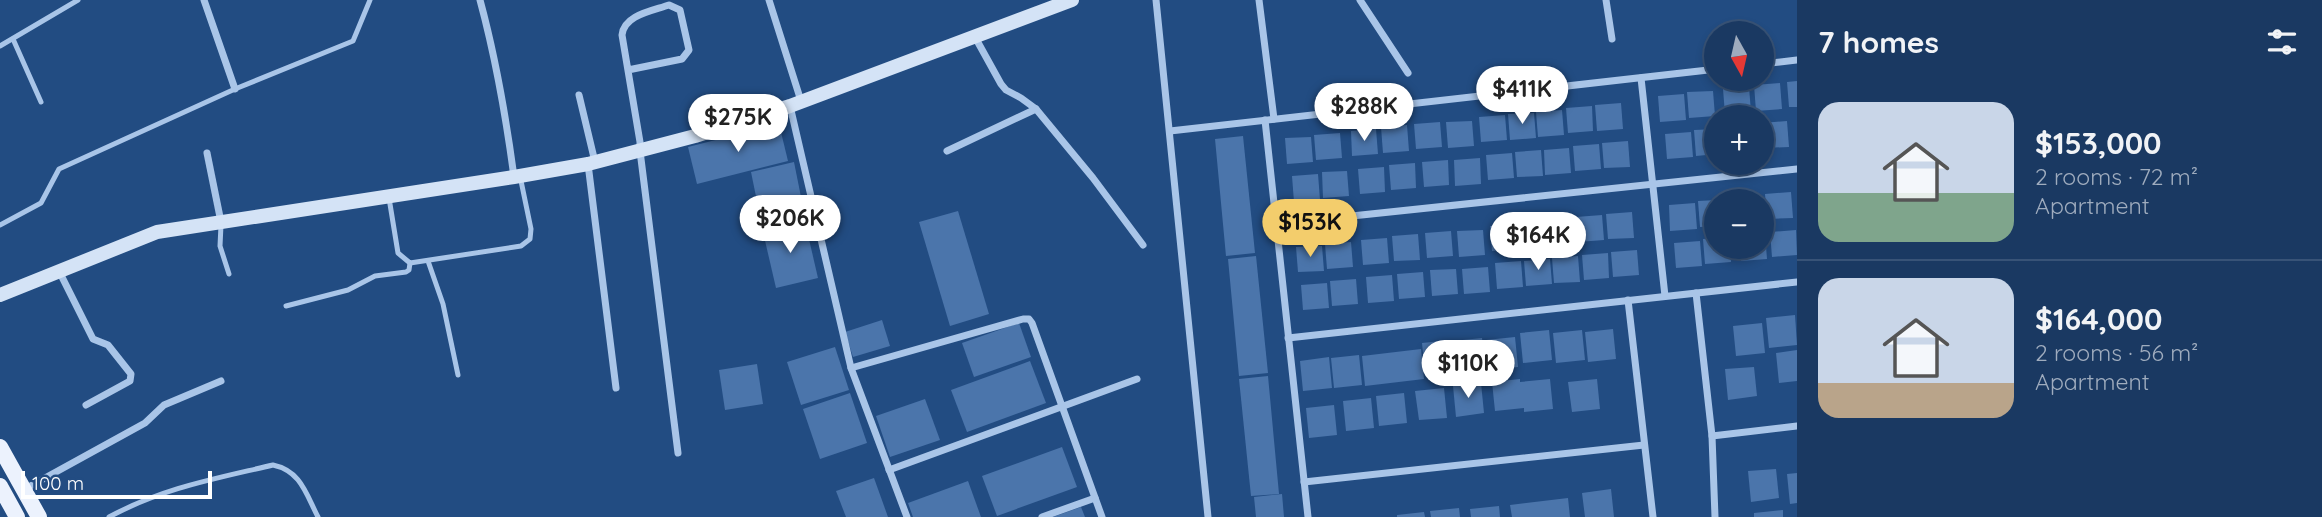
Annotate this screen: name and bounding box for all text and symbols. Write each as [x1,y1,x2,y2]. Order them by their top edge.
north arrow [1704,21,1774,91]
map controls [1704,21,1774,259]
text: 7 homes [1818,23,1939,61]
icon: filters [2263,23,2301,61]
pin: $411K [1473,66,1571,126]
text: $411K [1492,74,1552,103]
pin: $288K [1315,83,1413,143]
text: $288K [1330,91,1398,120]
pin: $275K [689,94,787,154]
text: $275K [704,102,772,131]
button: + [1704,105,1774,175]
text: $153,000 [2035,124,2161,162]
icon: home [1874,130,1958,214]
text: 2 rooms · 72 m² [2035,162,2198,191]
button: − [1704,189,1774,259]
text: Apartment [2035,191,2149,220]
pin: $206K [741,196,839,255]
pin: $153K [1261,200,1359,259]
text: $206K [756,203,824,232]
text: $153K [1278,207,1342,236]
pin: $164K [1489,212,1587,272]
text: $164K [1506,220,1570,249]
text: $164,000 [2035,300,2162,338]
icon: home [1874,306,1958,390]
text: 2 rooms · 56 m² [2035,338,2198,367]
pin: $110K [1419,340,1517,400]
text: $110K [1438,348,1498,377]
text: Apartment [2035,367,2149,396]
scale bar [21,468,212,500]
text: 100 m [32,471,84,495]

